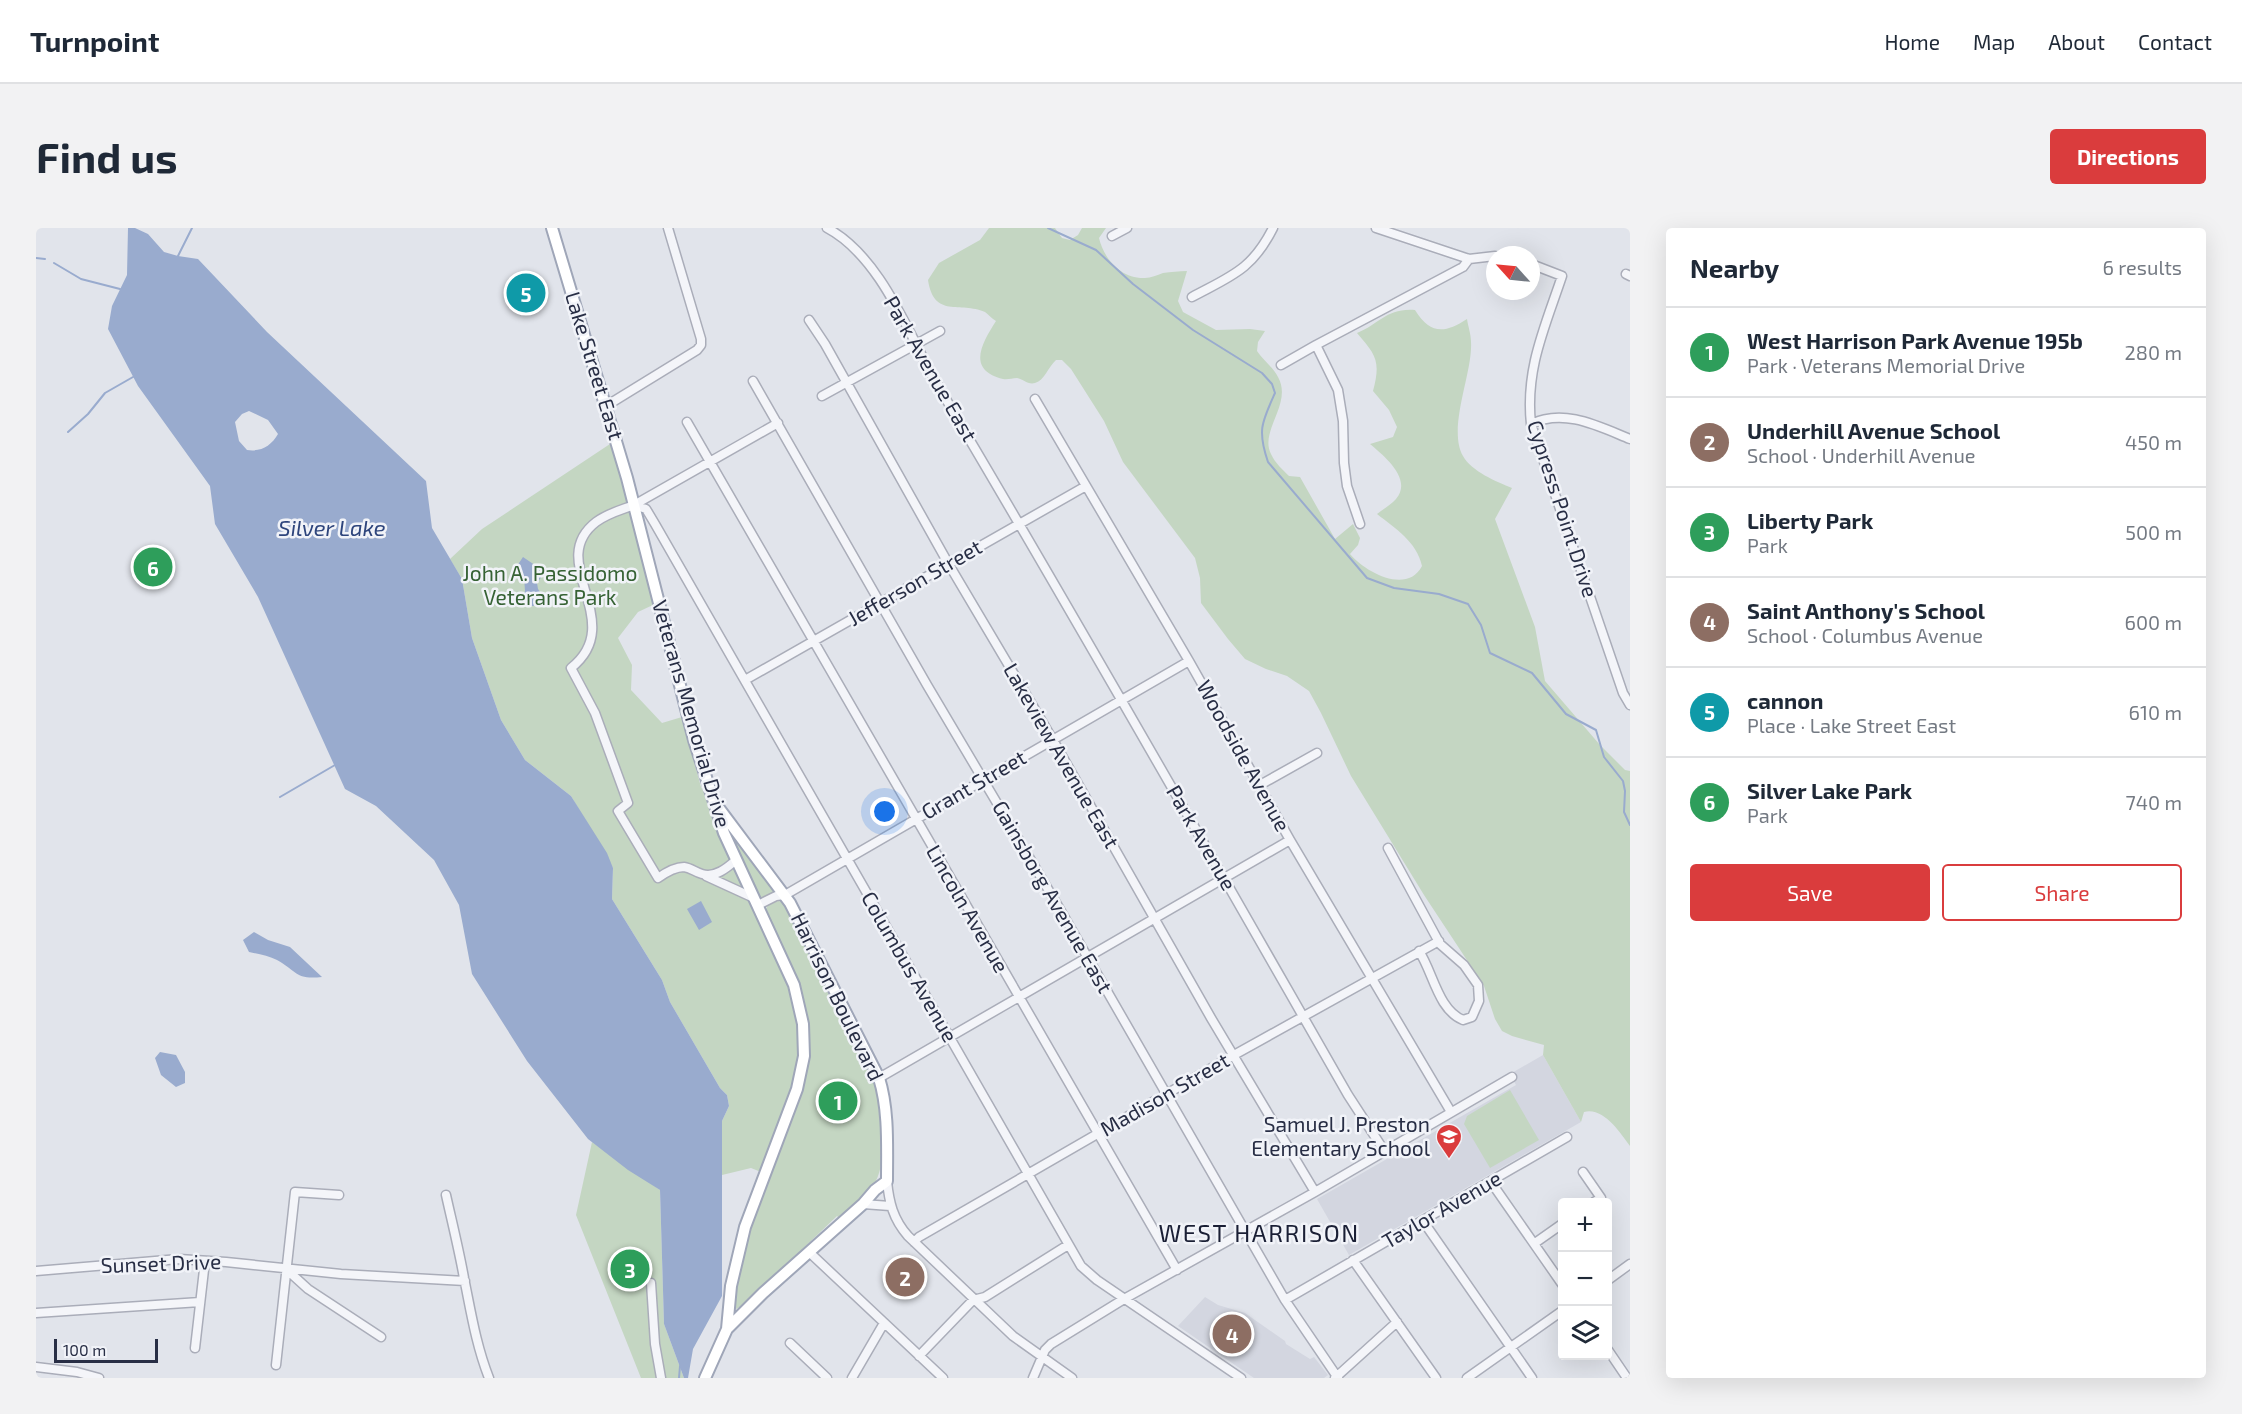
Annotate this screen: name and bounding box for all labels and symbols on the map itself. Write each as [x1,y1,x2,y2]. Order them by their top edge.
north arrow [1486,246,1540,300]
pin: 5 [506,270,546,316]
street label: Lake Street East [561,288,630,443]
street label: Park Avenue East [879,291,983,445]
street label: Cypress Point Drive [1523,417,1604,600]
water label: Silver Lake [278,514,386,540]
street label: Jefferson Street [843,533,986,630]
pin: 6 [134,544,172,590]
park label: John A. Passidomo Veterans Park [463,560,637,609]
street label: Veterans Memorial Drive [648,597,737,830]
street label: Lakeview Avenue East [999,658,1126,852]
street label: Woodside Avenue [1192,675,1296,835]
street label: Grant Street [917,744,1030,824]
street label: Park Avenue [1162,780,1242,894]
street label: Gainsborg Avenue East [988,796,1119,997]
your location [870,797,899,826]
street label: Lincoln Avenue [922,840,1015,977]
street label: Columbus Avenue [857,887,964,1046]
street label: Harrison Boulevard [787,908,890,1085]
street label: Madison Street [1095,1047,1233,1141]
pin: 1 [818,1078,858,1124]
place label: Samuel J. Preston Elementary School [1251,1111,1431,1160]
school or university icon: Samuel J. Preston Elementary School [1434,1122,1464,1160]
street label: Taylor Avenue [1377,1164,1505,1253]
district label: WEST HARRISON [1158,1218,1360,1247]
pin: 3 [610,1246,650,1292]
street label: Sunset Drive [100,1248,222,1277]
pin: 2 [886,1254,924,1300]
pin: 4 [1212,1312,1252,1356]
scale bar [54,1336,158,1364]

